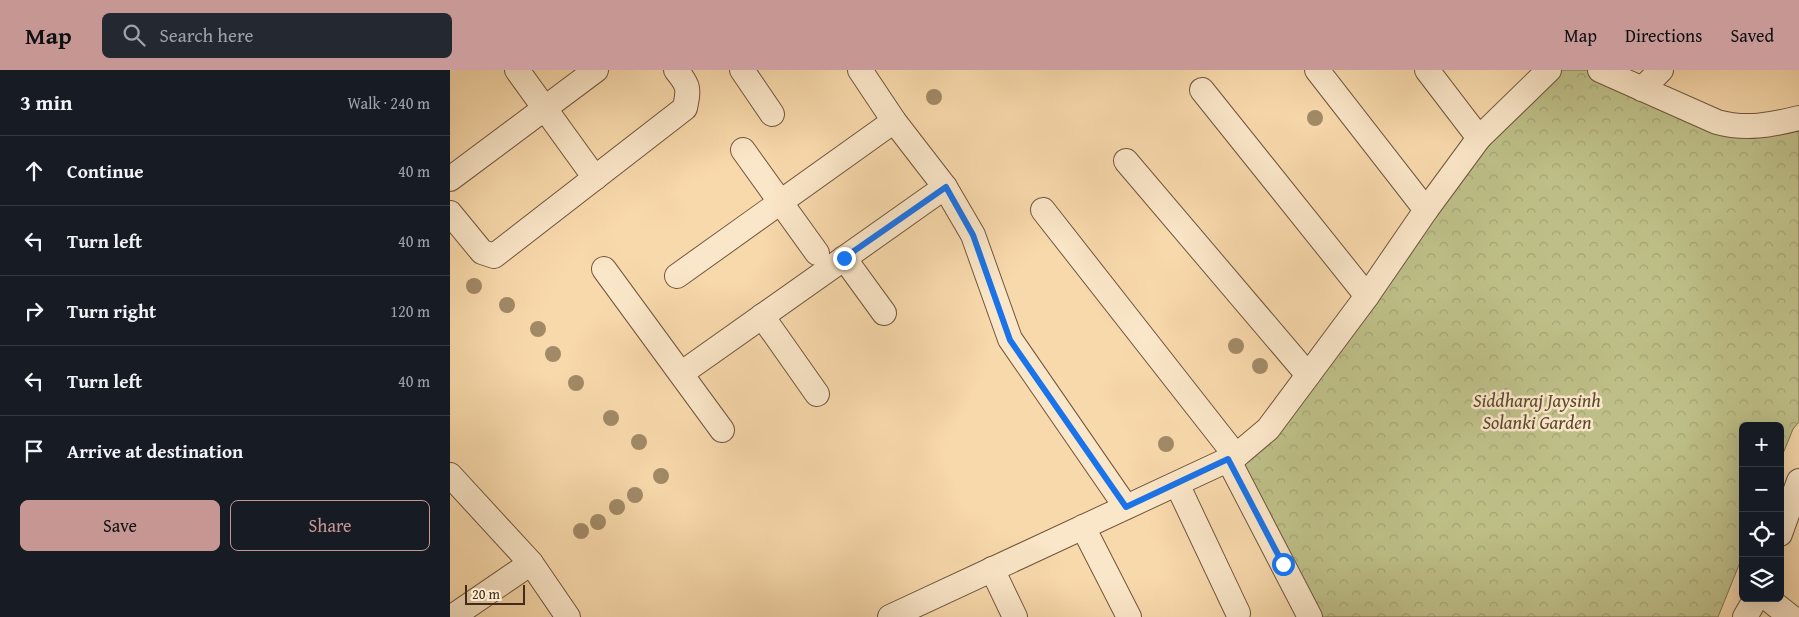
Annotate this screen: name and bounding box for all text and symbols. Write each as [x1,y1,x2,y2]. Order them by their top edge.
search box [102,13,452,58]
text: Map [25,18,72,53]
icon: search [120,21,148,49]
text: Search here [160,21,253,49]
text: Map [1564,22,1597,49]
text: Directions [1625,22,1702,49]
text: Saved [1730,22,1774,49]
text: 3 min [20,87,72,118]
text: Walk · 240 m [347,91,430,115]
icon: ahead [20,157,48,185]
text: Continue [67,157,144,185]
text: 40 m [398,159,430,183]
icon: left [20,227,48,255]
text: Turn left [67,227,142,255]
text: 40 m [398,229,430,253]
route end [833,247,856,270]
icon: right [20,297,48,325]
text: Turn right [67,297,156,325]
text: 120 m [390,299,430,323]
icon: left [20,367,48,395]
text: Turn left [67,367,142,395]
text: 40 m [398,369,430,393]
park label: Siddharaj Jaysinh Solanki Garden [1473,386,1601,436]
map controls [1739,422,1784,602]
button: + [1739,422,1784,467]
icon: arrive [20,437,48,465]
text: Arrive at destination [67,437,243,465]
button: − [1739,467,1784,512]
button: Save [20,500,220,551]
button: Share [230,500,430,551]
button: locate [1739,512,1784,557]
route start [1272,553,1295,576]
button: layers [1739,557,1784,602]
scale bar [465,582,525,605]
text: 20 m [472,584,500,604]

